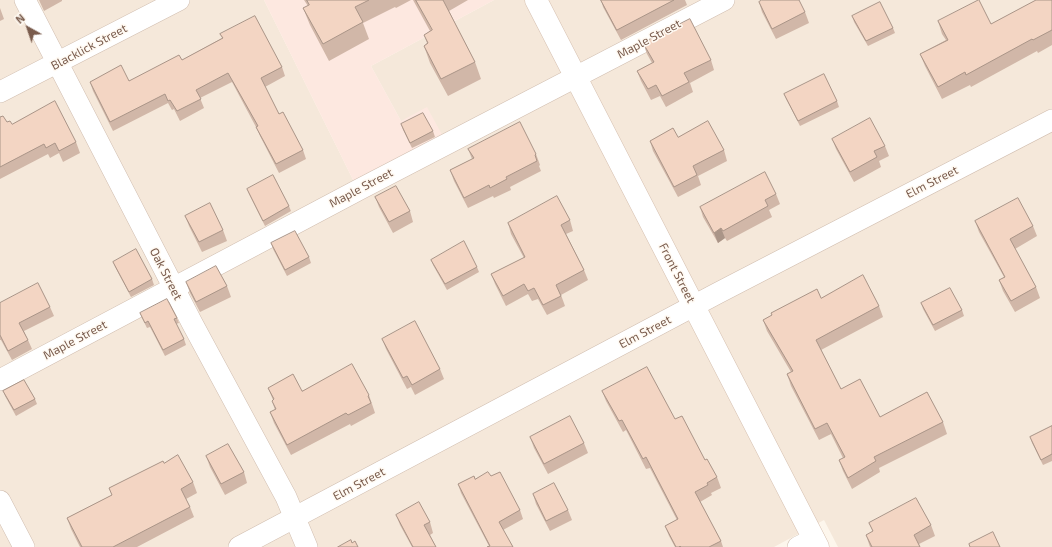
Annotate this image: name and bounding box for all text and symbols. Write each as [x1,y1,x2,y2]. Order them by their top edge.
north arrow [8,8,48,48]
text: N [13,11,27,26]
street label: Maple Street [615,16,683,62]
street label: Blacklick Street [48,21,130,73]
street label: Elm Street [903,163,961,201]
street label: Maple Street [327,165,395,211]
street label: Front Street [656,241,698,305]
street label: Oak Street [147,245,185,303]
street label: Elm Street [617,312,673,352]
street label: Maple Street [41,317,109,363]
street label: Elm Street [331,464,387,504]

